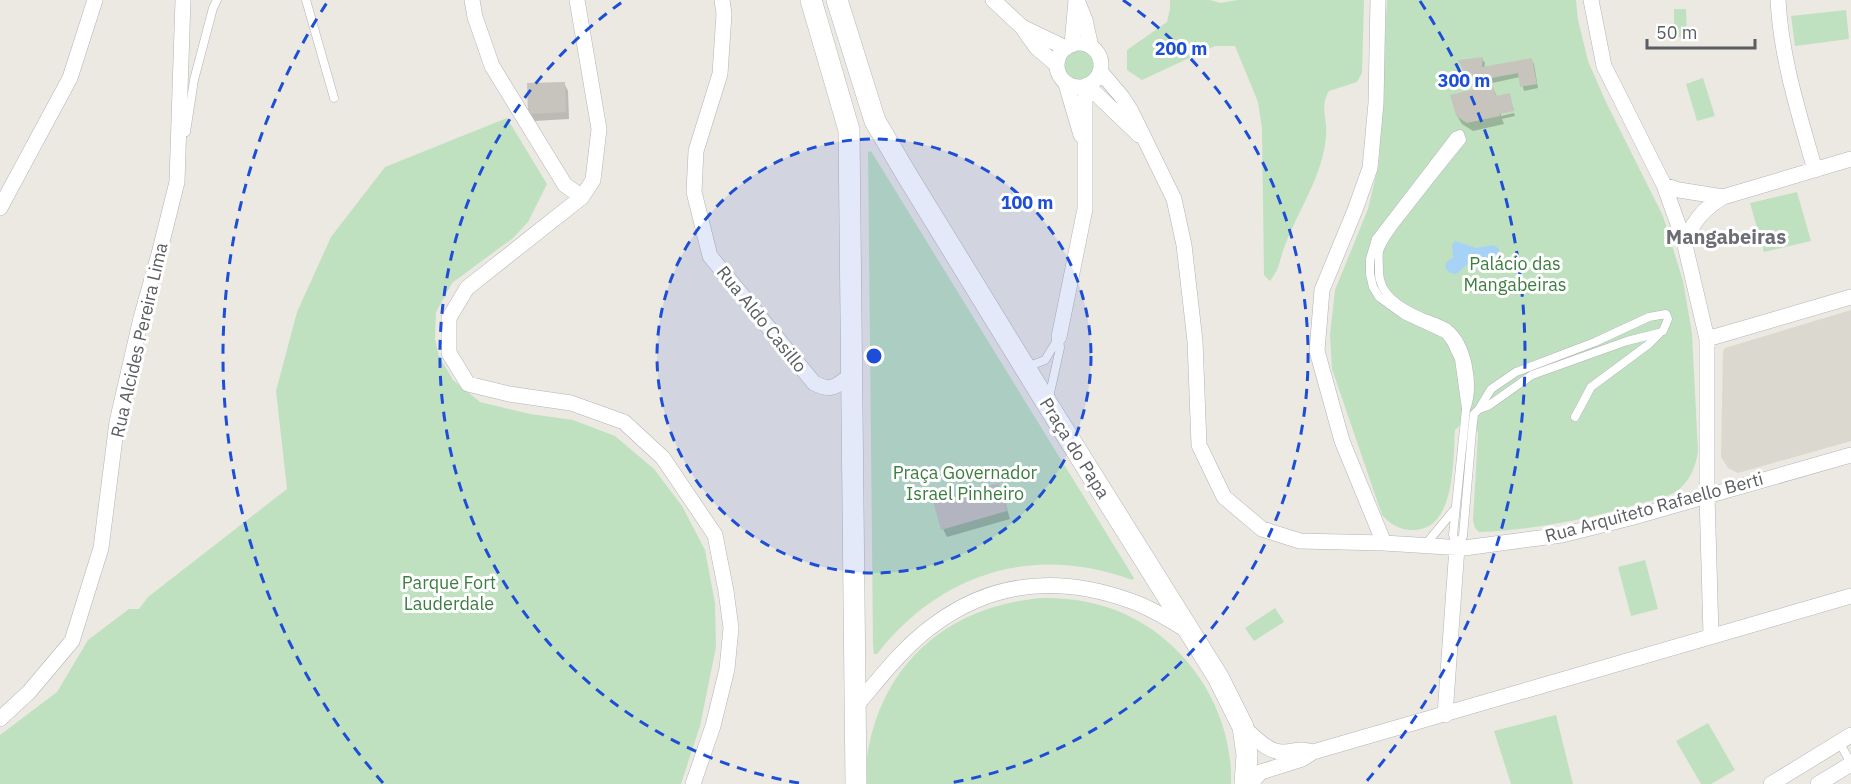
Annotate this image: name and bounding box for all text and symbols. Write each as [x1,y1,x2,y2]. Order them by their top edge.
scale bar [1647,12,1755,50]
text: 50 m [1656,21,1698,44]
text: 200 m [1155,37,1207,60]
text: 300 m [1438,69,1490,92]
text: 100 m [1001,191,1053,214]
district label: Mangabeiras [1666,223,1786,250]
street label: Rua Alcides Pereira Lima [105,240,173,440]
park label: Palácio das Mangabeiras [1463,252,1567,296]
street label: Rua Aldo Casillo [712,261,812,377]
centre of rings [864,346,884,366]
street label: Praça do Papa [1035,393,1115,503]
park label: Praça Governador Israel Pinheiro [893,461,1038,505]
street label: Rua Arquiteto Rafaello Berti [1542,467,1766,547]
park label: Parque Fort Lauderdale [402,571,496,615]

